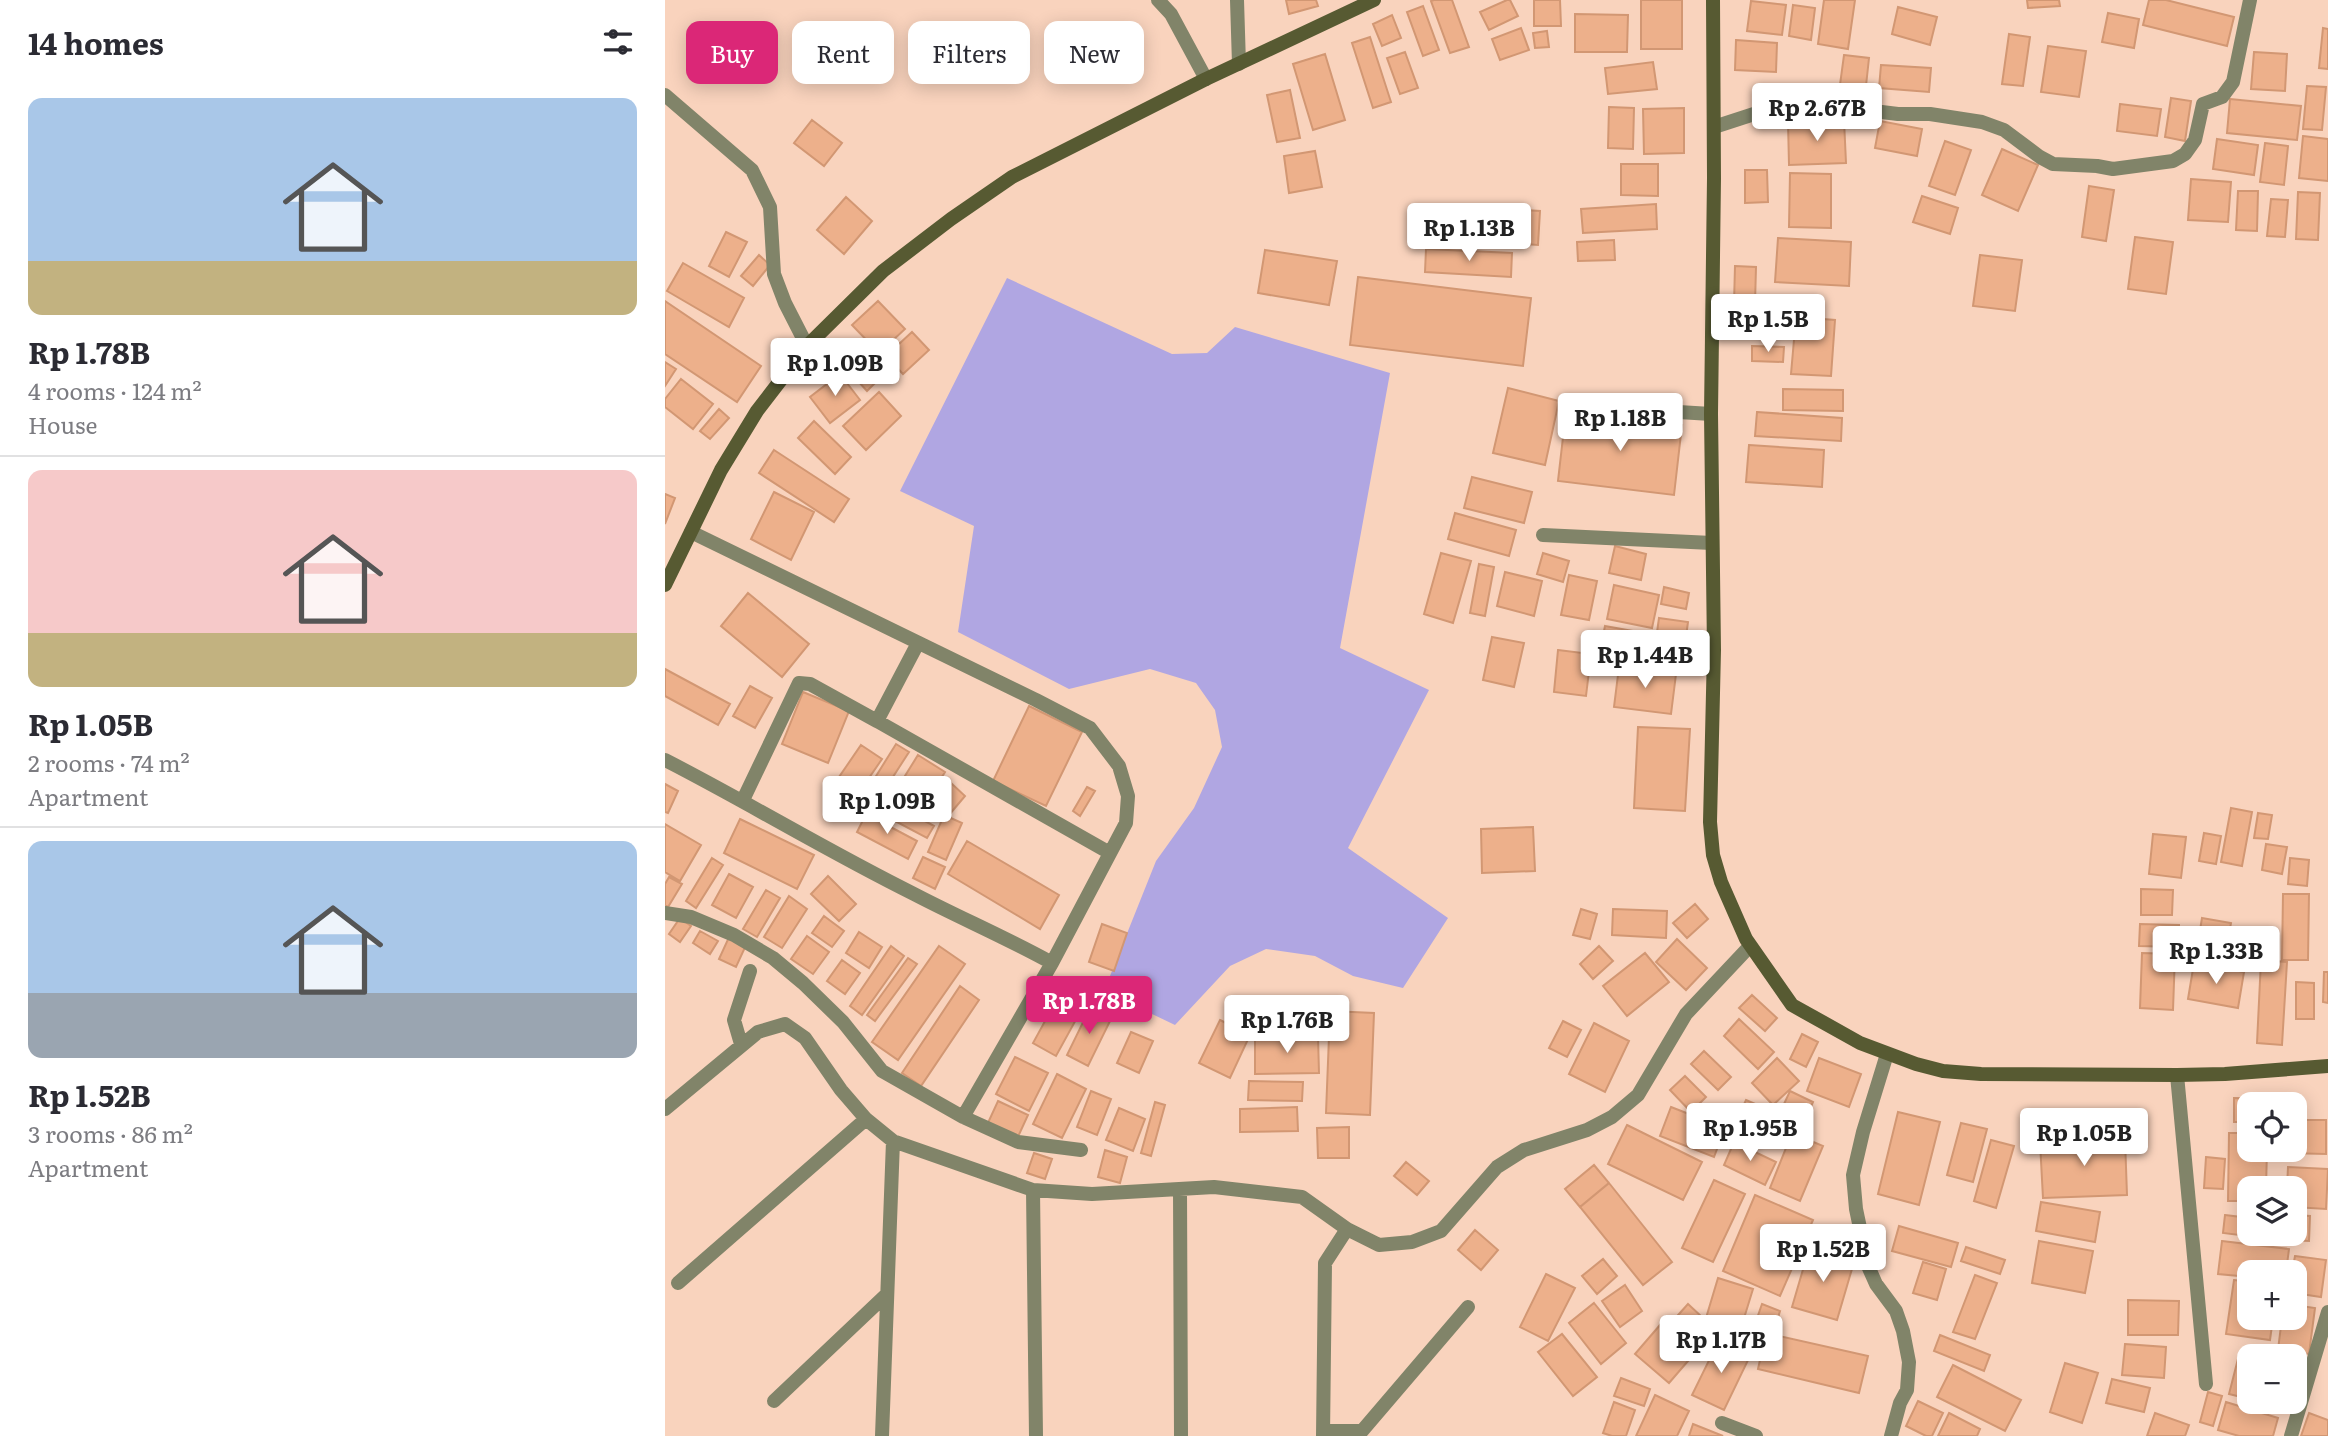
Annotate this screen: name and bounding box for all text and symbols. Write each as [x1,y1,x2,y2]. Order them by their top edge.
text: 14 homes [28,20,164,64]
chip: Buy [686,21,778,84]
chip: Rent [792,21,894,84]
chip: Filters [908,21,1030,84]
chip: New [1044,21,1144,84]
icon: filters [599,23,637,61]
pin: Rp 2.67B [1745,83,1889,143]
text: Rp 2.67B [1768,89,1866,123]
icon: home [270,144,396,270]
pin: Rp 1.13B [1397,204,1541,263]
text: Rp 1.13B [1423,209,1515,243]
pin: Rp 1.5B [1703,294,1833,354]
text: Rp 1.5B [1727,300,1809,334]
text: Rp 1.78B [28,329,150,373]
pin: Rp 1.09B [763,338,907,398]
text: Rp 1.09B [787,344,883,378]
text: 4 rooms · 124 m² [28,373,202,407]
pin: Rp 1.18B [1548,393,1692,453]
text: Rp 1.18B [1574,399,1666,433]
text: House [28,407,97,441]
icon: home [270,516,396,642]
pin: Rp 1.44B [1573,630,1717,690]
text: Rp 1.44B [1597,636,1693,670]
text: Rp 1.05B [28,701,153,745]
text: 2 rooms · 74 m² [28,745,190,779]
pin: Rp 1.09B [815,776,959,836]
text: Apartment [28,779,148,813]
text: Rp 1.09B [839,782,935,816]
icon: home [270,887,396,1013]
pin: Rp 1.33B [2144,926,2288,986]
text: Rp 1.33B [2169,932,2263,966]
pin: Rp 1.78B [1017,976,1161,1036]
text: Rp 1.78B [1042,982,1136,1016]
pin: Rp 1.76B [1215,996,1359,1055]
text: Rp 1.76B [1240,1001,1334,1035]
text: Rp 1.52B [28,1072,151,1116]
map controls [2237,1092,2307,1414]
button: locate [2237,1092,2307,1162]
pin: Rp 1.95B [1678,1104,1822,1163]
pin: Rp 1.05B [2012,1108,2156,1168]
text: Rp 1.95B [1702,1109,1798,1143]
text: Rp 1.05B [2036,1114,2132,1148]
text: 3 rooms · 86 m² [28,1116,193,1150]
text: Apartment [28,1150,148,1184]
button: layers [2237,1176,2307,1246]
pin: Rp 1.52B [1751,1224,1895,1284]
text: Rp 1.52B [1776,1230,1870,1264]
button: + [2237,1260,2307,1330]
pin: Rp 1.17B [1649,1316,1793,1375]
text: Rp 1.17B [1676,1321,1766,1355]
button: − [2237,1344,2307,1414]

